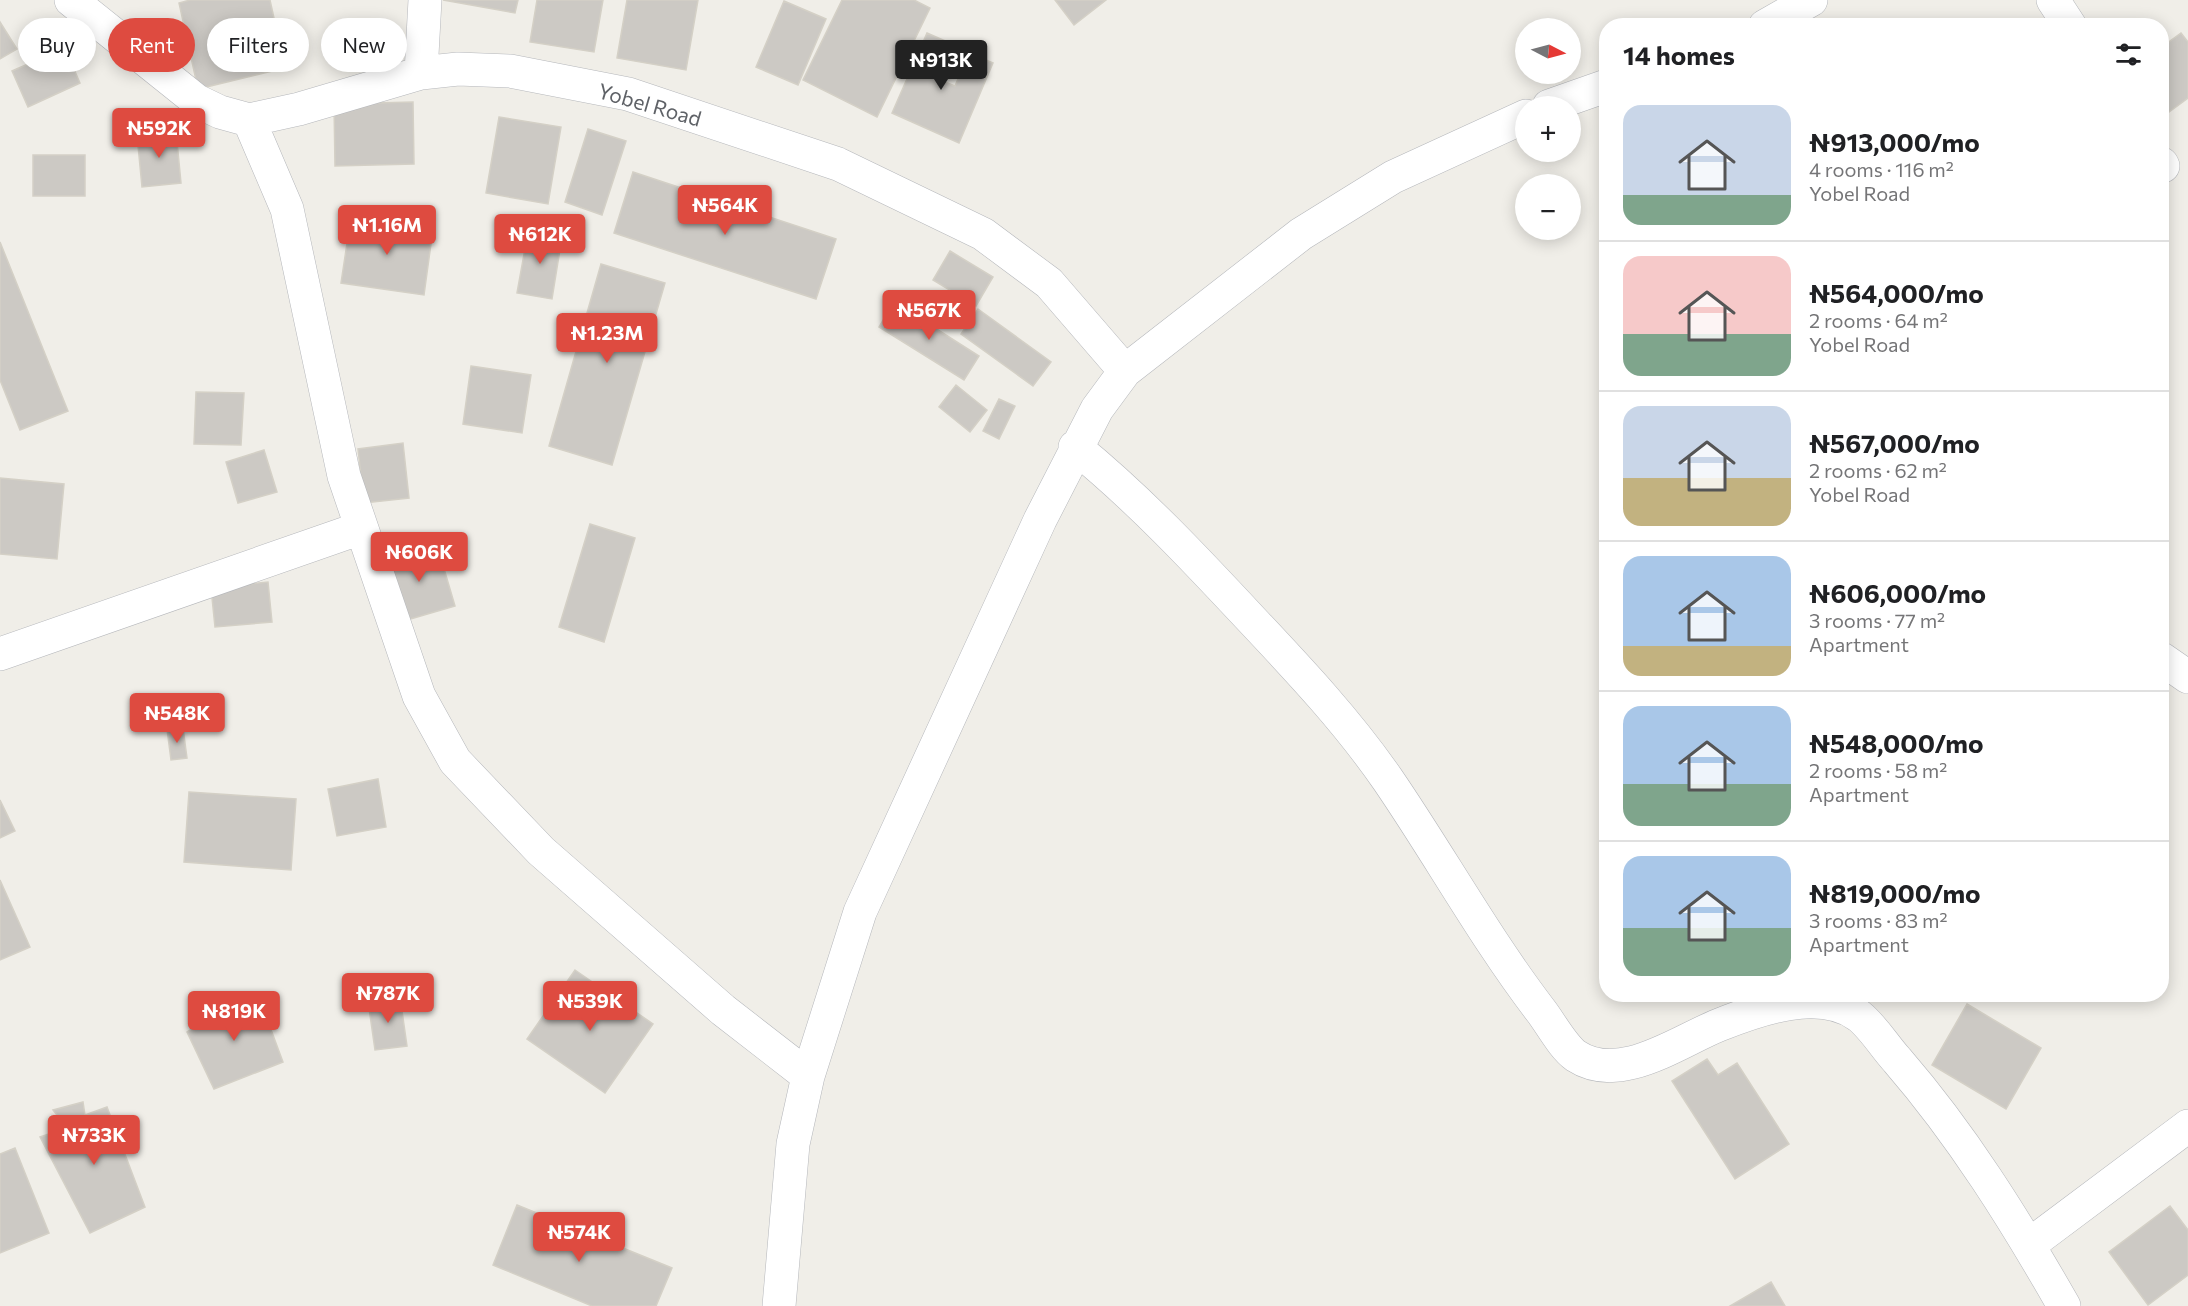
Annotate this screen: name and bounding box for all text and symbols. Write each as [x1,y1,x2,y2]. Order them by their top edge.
chip: Buy [18,18,96,72]
chip: Rent [108,18,195,72]
chip: Filters [207,18,309,72]
chip: New [321,18,407,72]
north arrow [1515,18,1581,84]
map controls [1515,18,1581,240]
icon: filters [2112,38,2145,71]
text: 14 homes [1623,39,1735,70]
pin: ₦913K [899,40,983,91]
text: ₦913K [909,47,973,71]
street label: Yobel Road [596,77,704,131]
button: + [1515,96,1581,162]
pin: ₦592K [117,108,201,159]
text: ₦592K [126,115,192,139]
text: ₦913,000/mo [1809,126,1980,157]
icon: home [1671,129,1743,201]
text: 4 rooms · 116 m² [1809,157,1954,181]
button: − [1515,174,1581,240]
text: Yobel Road [1809,181,1910,205]
pin: ₦564K [683,185,767,236]
text: ₦564K [692,192,758,216]
pin: ₦1.16M [338,205,436,256]
text: ₦1.16M [352,212,422,236]
pin: ₦612K [498,214,582,265]
text: ₦612K [508,221,572,245]
text: ₦564,000/mo [1809,277,1984,308]
icon: home [1671,280,1743,352]
pin: ₦567K [887,290,971,341]
text: ₦567K [896,297,962,321]
text: 2 rooms · 64 m² [1809,308,1948,332]
pin: ₦1.23M [558,313,656,364]
text: ₦1.23M [570,320,644,344]
text: Yobel Road [1809,332,1910,356]
text: ₦567,000/mo [1809,427,1980,458]
icon: home [1671,430,1743,502]
text: 2 rooms · 62 m² [1809,458,1947,482]
text: Yobel Road [1809,482,1910,506]
pin: ₦606K [377,532,461,583]
text: ₦606K [385,539,453,563]
text: ₦606,000/mo [1809,577,1986,608]
icon: home [1671,580,1743,652]
text: 3 rooms · 77 m² [1809,608,1945,632]
text: Apartment [1809,632,1909,656]
pin: ₦548K [135,693,219,744]
text: ₦548K [144,700,210,724]
text: ₦548,000/mo [1809,727,1984,758]
icon: home [1671,730,1743,802]
text: 2 rooms · 58 m² [1809,758,1947,782]
text: Apartment [1809,782,1909,806]
text: ₦819,000/mo [1809,877,1981,908]
icon: home [1671,880,1743,952]
text: 3 rooms · 83 m² [1809,908,1948,932]
text: Apartment [1809,932,1909,956]
pin: ₦787K [346,973,430,1024]
text: ₦787K [356,980,420,1004]
pin: ₦539K [548,981,632,1032]
text: ₦539K [557,988,623,1012]
pin: ₦819K [192,991,276,1042]
text: ₦819K [202,998,266,1022]
pin: ₦733K [52,1115,136,1166]
text: ₦733K [62,1122,126,1146]
pin: ₦574K [537,1212,621,1263]
text: ₦574K [547,1219,611,1243]

